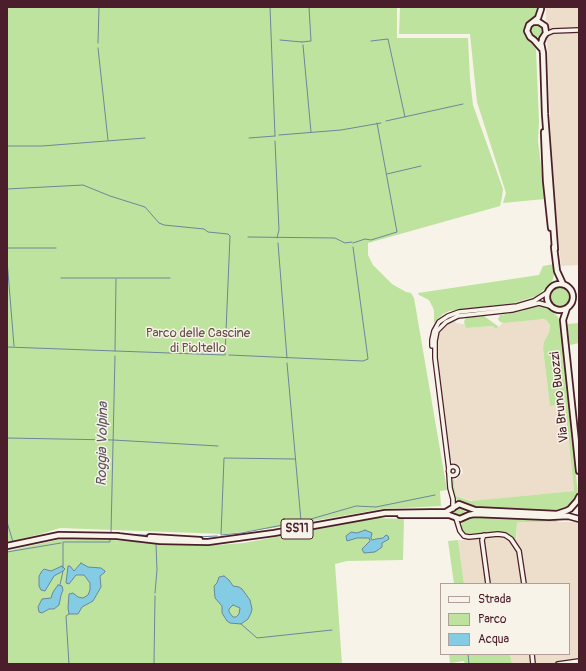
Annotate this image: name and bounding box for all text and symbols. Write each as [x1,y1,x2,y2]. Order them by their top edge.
park label: Parco delle Cascine di Pioltello [146,326,250,357]
street label: Via Bruno Buozzi [547,351,573,443]
water label: Roggia Volpina [94,402,112,486]
road number: SS11 [281,519,313,539]
legend [440,583,570,655]
text: Strada [478,592,511,607]
text: Parco [478,612,507,627]
text: Acqua [478,632,509,647]

